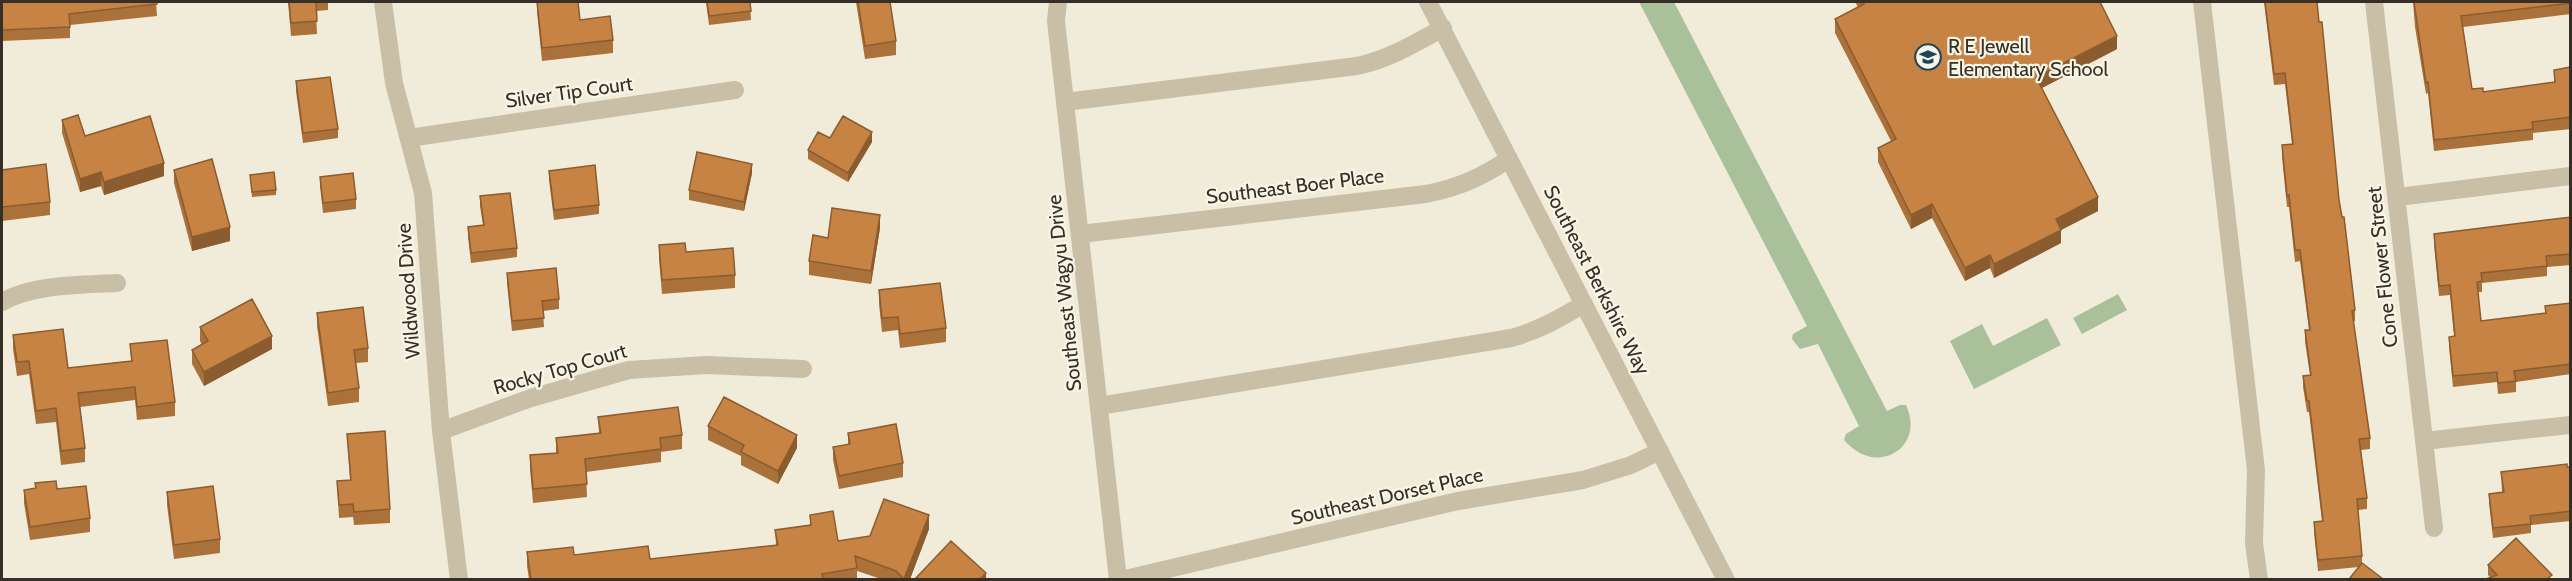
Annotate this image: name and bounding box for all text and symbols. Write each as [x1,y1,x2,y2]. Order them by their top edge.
place label: R E Jewell Elementary School [1948,34,2109,81]
school or university icon: R E Jewell Elementary School [1913,42,1943,72]
street label: Silver Tip Court [504,71,634,113]
street label: Southeast Boer Place [1205,163,1385,209]
street label: Southeast Berkshire Way [1539,181,1655,379]
street label: Cone Flower Street [2362,185,2402,349]
street label: Southeast Wagyu Drive [1042,193,1086,393]
street label: Wildwood Drive [391,223,425,359]
street label: Rocky Top Court [491,338,630,400]
street label: Southeast Dorset Place [1289,462,1485,530]

